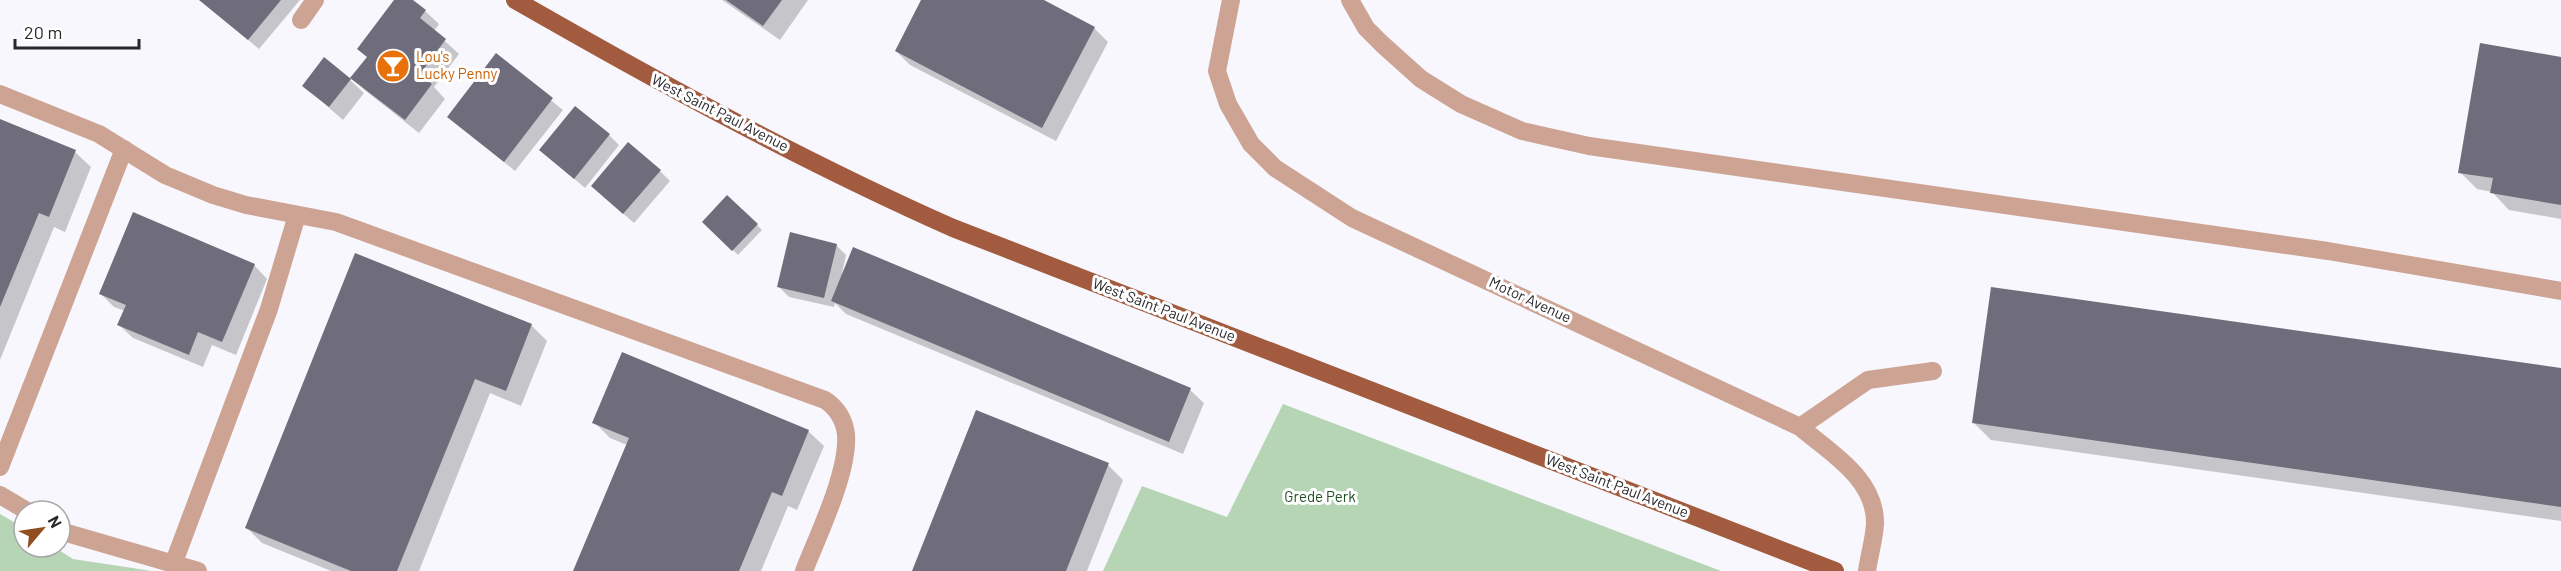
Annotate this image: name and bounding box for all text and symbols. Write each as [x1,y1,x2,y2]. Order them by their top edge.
scale bar [15,12,140,50]
text: 20 m [24,21,62,43]
place label: Lou's Lucky Penny [416,47,497,82]
bar icon: Lou's Lucky Penny [375,48,411,84]
street label: West Saint Paul Avenue [649,70,792,154]
street label: Motor Avenue [1487,272,1574,326]
street label: West Saint Paul Avenue [1090,274,1238,345]
street label: West Saint Paul Avenue [1543,450,1691,521]
park label: Grede Perk [1284,487,1356,505]
north arrow [12,499,72,559]
text: N [45,512,66,531]

